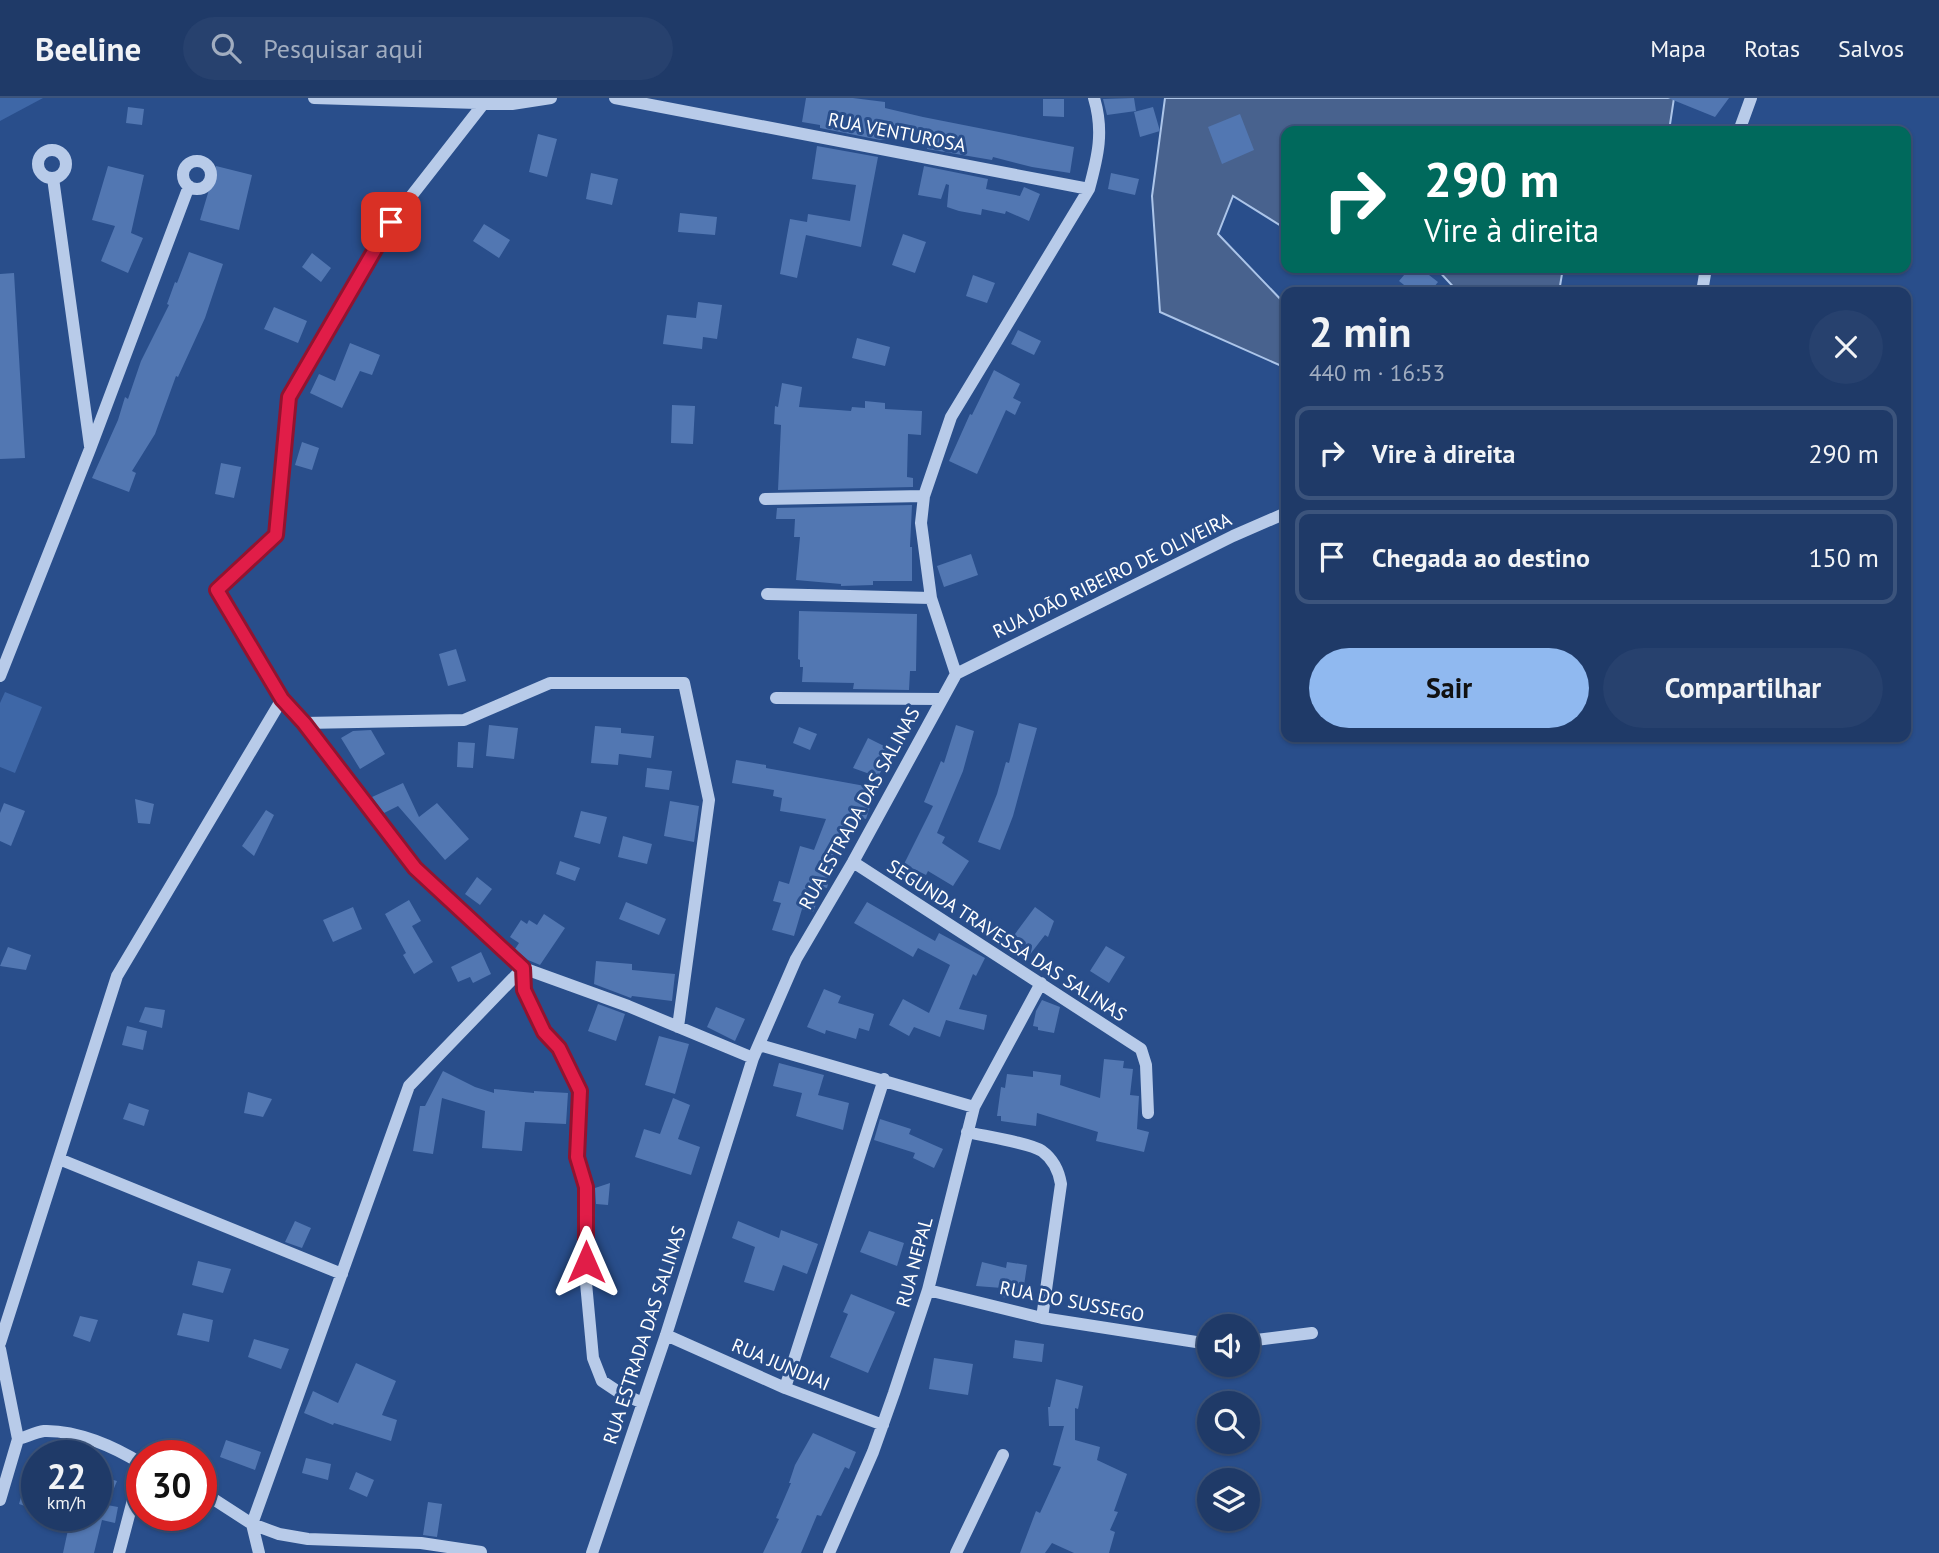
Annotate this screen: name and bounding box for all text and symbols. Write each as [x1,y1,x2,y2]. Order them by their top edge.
search box [183,17,673,80]
text: Beeline [35,27,141,70]
icon: search [207,29,245,67]
text: Pesquisar aqui [263,32,423,65]
text: Mapa [1650,33,1706,64]
text: Rotas [1744,33,1800,64]
text: Salvos [1838,33,1904,64]
street label: RUA VENTUROSA [826,107,968,157]
text: 290 m [1424,147,1559,211]
icon: right [1309,154,1400,245]
pin [361,192,421,252]
icon: arrive [372,203,410,241]
text: Vire à direita [1424,209,1599,251]
text: 2 min [1309,304,1411,359]
button: close [1809,310,1883,384]
text: 440 m · 16:53 [1309,358,1445,387]
icon: right [1313,434,1351,472]
text: Vire à direita [1372,437,1515,470]
text: 290 m [1808,437,1879,470]
street label: RUA JOÃO RIBEIRO DE OLIVEIRA [989,507,1235,643]
icon: arrive [1313,538,1351,576]
text: Chegada ao destino [1372,541,1590,574]
text: 150 m [1808,541,1879,574]
button: Sair [1309,648,1589,728]
button: Compartilhar [1603,648,1883,728]
street label: RUA ESTRADA DAS SALINAS [793,702,925,914]
street label: SEGUNDA TRAVESSA DAS SALINAS [883,853,1131,1027]
street label: RUA NEPAL [890,1214,938,1310]
street label: RUA ESTRADA DAS SALINAS [597,1223,691,1447]
position arrow [549,1225,623,1299]
street label: RUA DO SUSSEGO [998,1275,1146,1327]
map controls [1197,1314,1260,1531]
button: sound [1197,1314,1260,1377]
street label: RUA JUNDIAI [728,1333,834,1395]
button: search [1197,1391,1260,1454]
speed limit sign: 30 [126,1440,217,1531]
text: 22 [47,1453,86,1499]
button: layers [1197,1468,1260,1531]
text: km/h [47,1491,86,1514]

